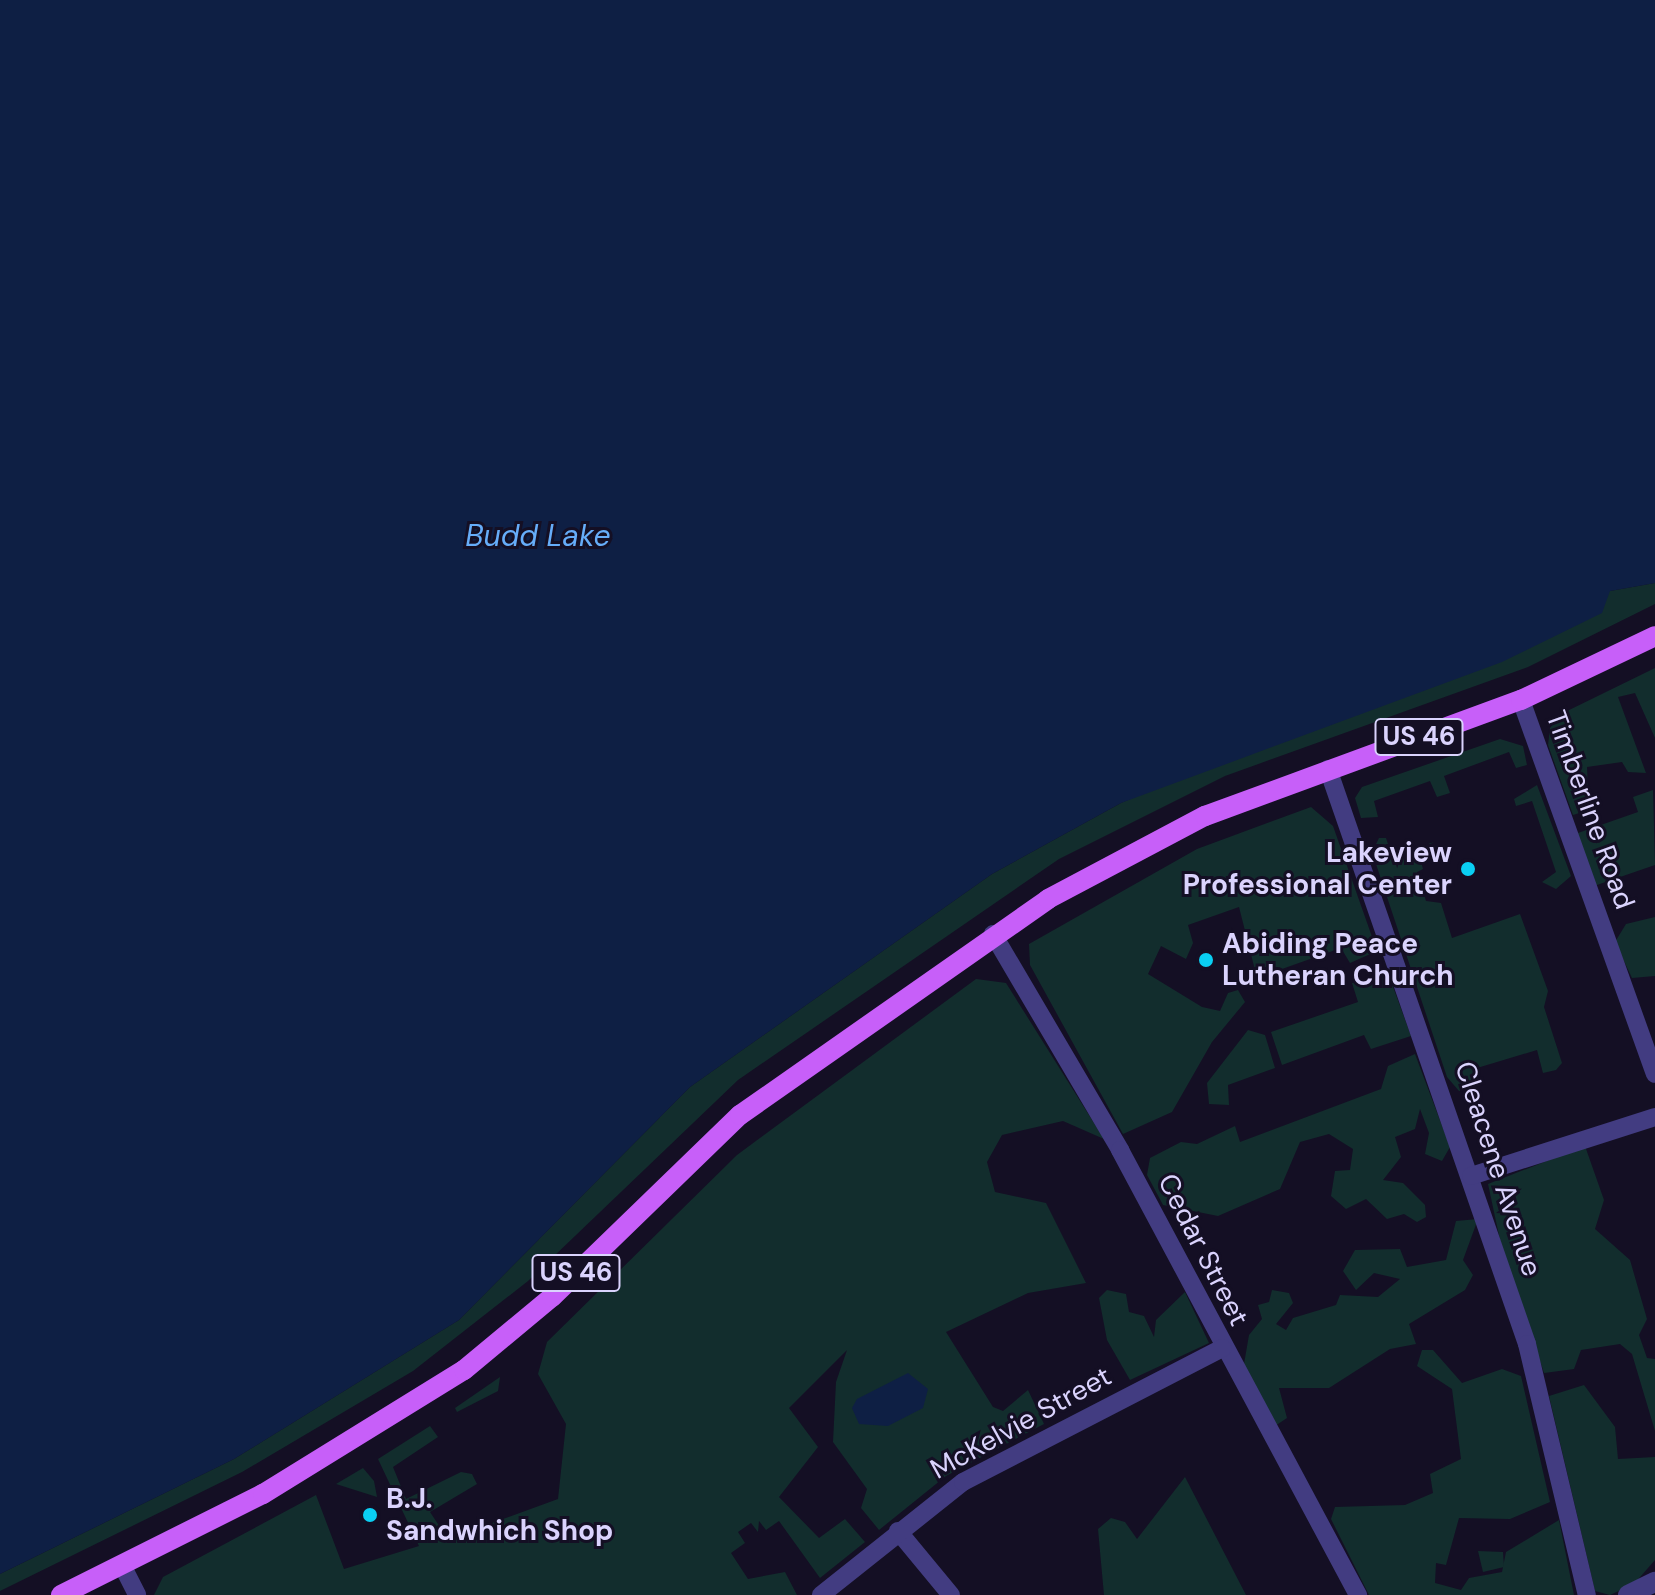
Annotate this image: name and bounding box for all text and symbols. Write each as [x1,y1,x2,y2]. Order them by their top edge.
water label: Budd Lake [465,518,611,554]
street label: Timberline Road [1539,706,1641,914]
road number: US 46 [1373,715,1465,759]
place label: Lakeview Professional Center [1183,836,1452,902]
marker: Lakeview Professional Center [1459,860,1477,878]
place label: Abiding Peace Lutheran Church [1222,927,1454,993]
marker: Abiding Peace Lutheran Church [1197,951,1215,969]
street label: Cleacene Avenue [1447,1057,1549,1281]
street label: Cedar Street [1150,1168,1256,1332]
road number: US 46 [530,1251,622,1295]
street label: McKelvie Street [925,1360,1117,1486]
place label: B.J. Sandwhich Shop [386,1482,613,1548]
marker: B.J. Sandwhich Shop [361,1506,379,1524]

